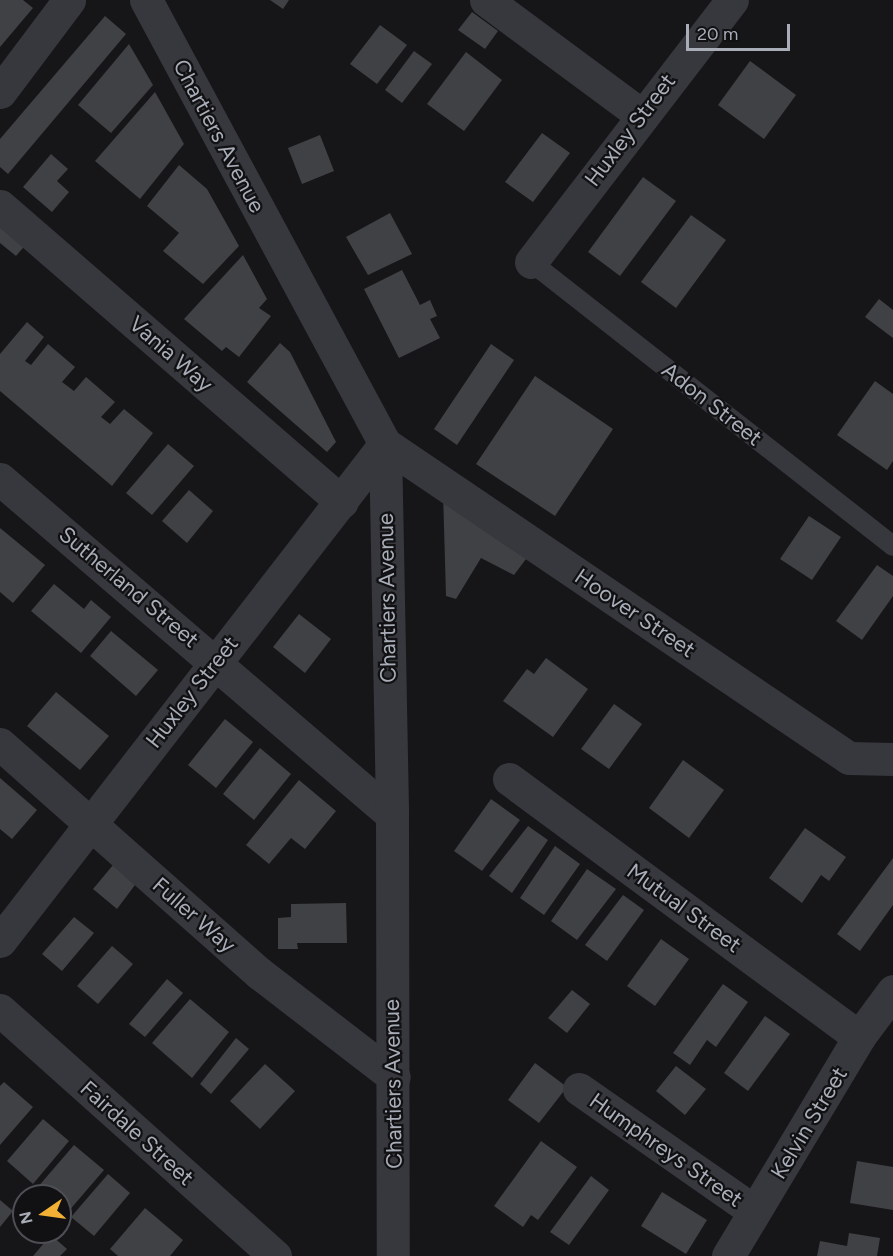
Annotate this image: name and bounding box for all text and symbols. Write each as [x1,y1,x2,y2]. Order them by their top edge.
scale bar [689,12,792,50]
text: 20 m [697,23,738,45]
street label: Chartiers Avenue [167,55,271,217]
street label: Huxley Street [579,68,681,192]
street label: Vania Way [124,310,218,398]
street label: Adon Street [657,357,767,451]
street label: Chartiers Avenue [372,513,402,683]
street label: Sutherland Street [54,521,204,653]
street label: Hoover Street [570,563,700,663]
street label: Huxley Street [140,631,244,753]
street label: Mutual Street [622,858,746,958]
street label: Fuller Way [147,872,241,958]
street label: Chartiers Avenue [378,999,408,1169]
street label: Kelvin Street [765,1062,853,1184]
street label: Fairdale Street [75,1075,199,1191]
street label: Humphreys Street [584,1087,748,1213]
north arrow [12,1184,72,1244]
text: N [15,1210,37,1226]

